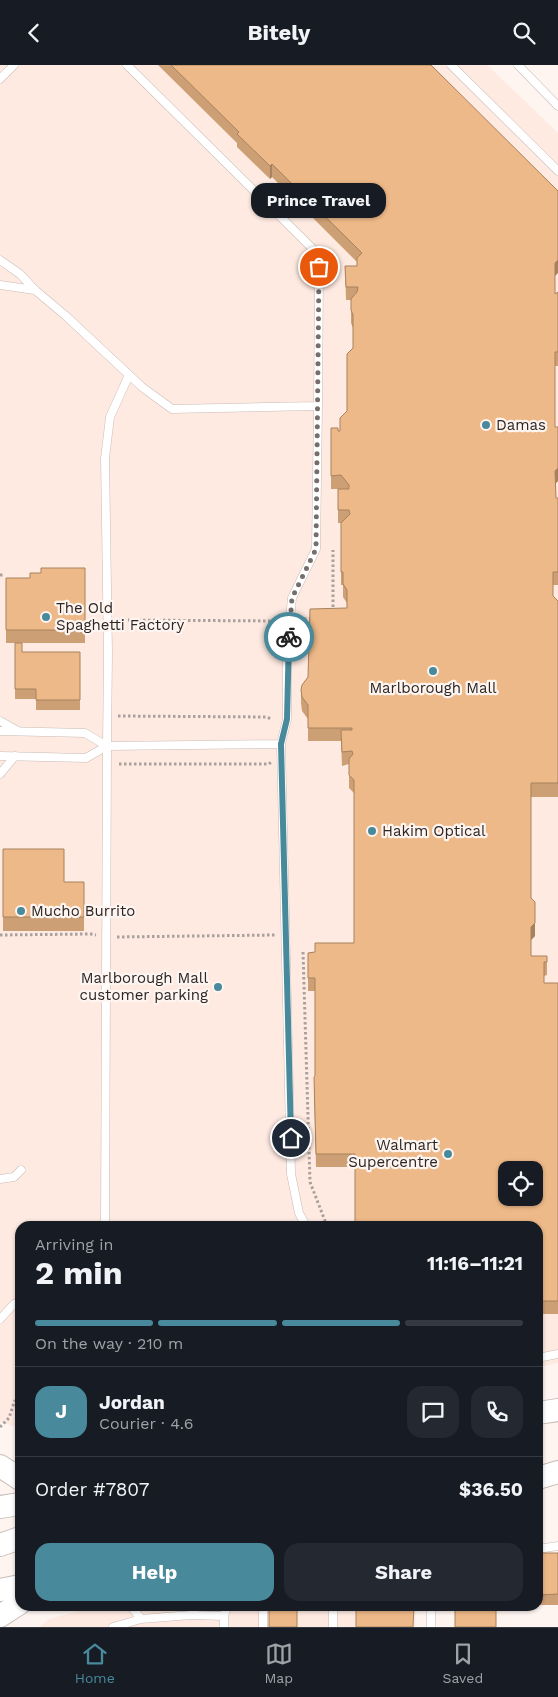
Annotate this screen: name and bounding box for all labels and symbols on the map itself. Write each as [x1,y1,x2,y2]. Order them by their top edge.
callout: Prince Travel [252,182,386,217]
pin [298,246,340,288]
place label: Damas [496,416,546,434]
marker: Damas [480,419,492,431]
place label: The Old Spaghetti Factory [56,599,185,634]
marker: The Old Spaghetti Factory [40,611,52,623]
courier [264,612,314,662]
marker: Marlborough Mall [427,665,439,677]
place label: Marlborough Mall [369,679,497,697]
place label: Hakim Optical [382,822,486,840]
marker: Hakim Optical [366,825,378,837]
place label: Mucho Burrito [31,902,135,920]
marker: Mucho Burrito [15,905,27,917]
place label: Marlborough Mall customer parking [80,969,208,1004]
marker: Marlborough Mall customer parking [212,981,224,993]
pin [270,1117,312,1159]
place label: Walmart Supercentre [348,1136,439,1171]
marker: Walmart Supercentre [442,1148,454,1160]

